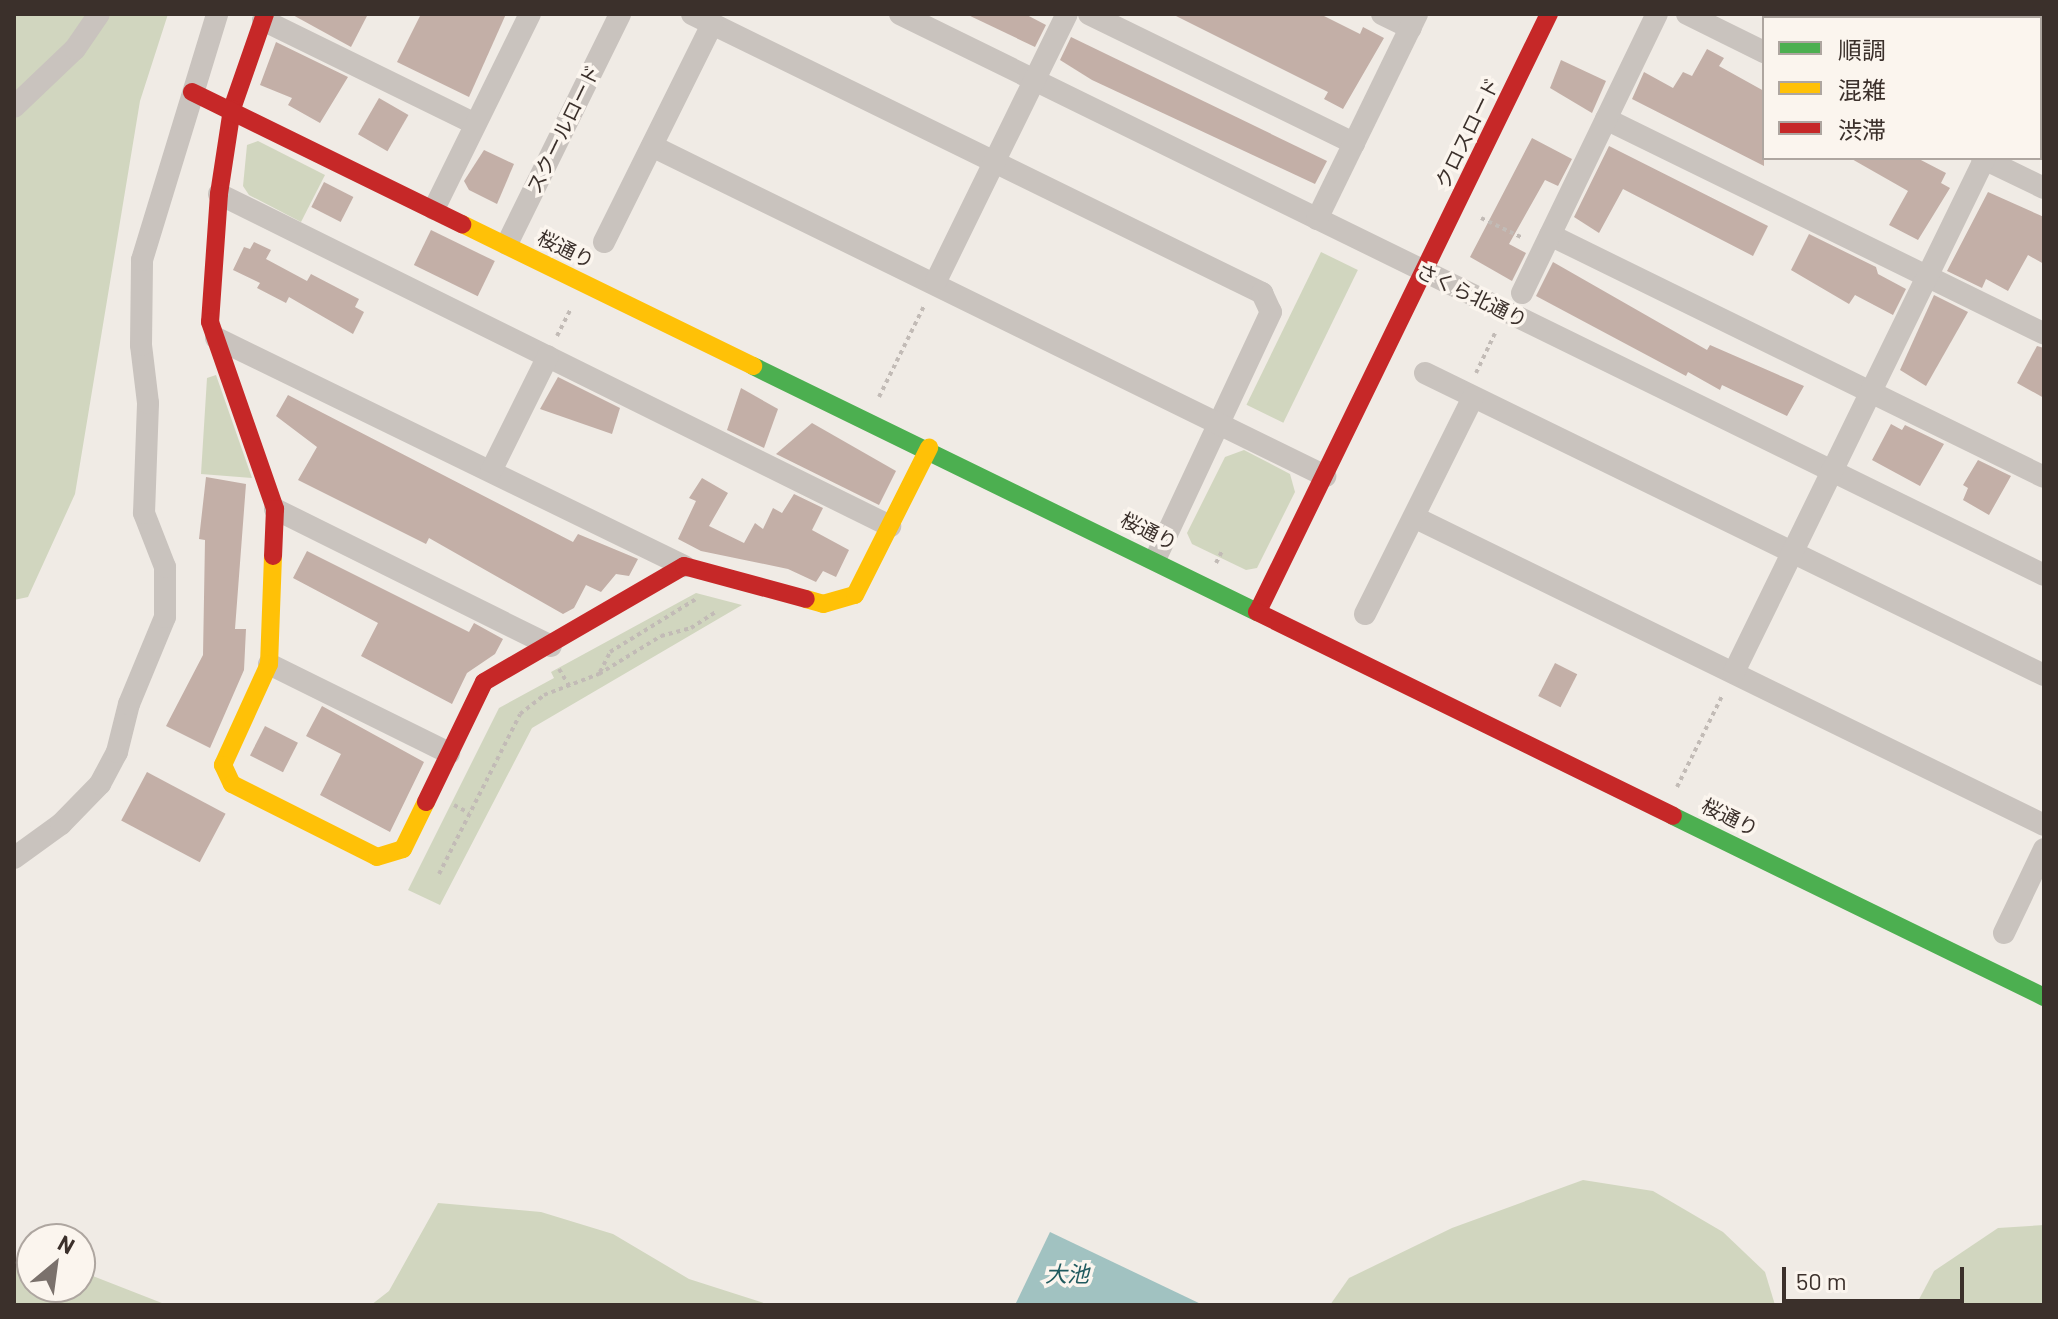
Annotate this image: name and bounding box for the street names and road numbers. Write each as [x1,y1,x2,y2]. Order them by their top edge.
street label: スクールロード [522,61,604,197]
street label: クロスロード [1430,74,1504,192]
street label: 桜通り [534,225,598,273]
street label: さくら北通り [1413,258,1531,332]
street label: 桜通り [1117,507,1181,555]
street label: 桜通り [1698,793,1762,841]

